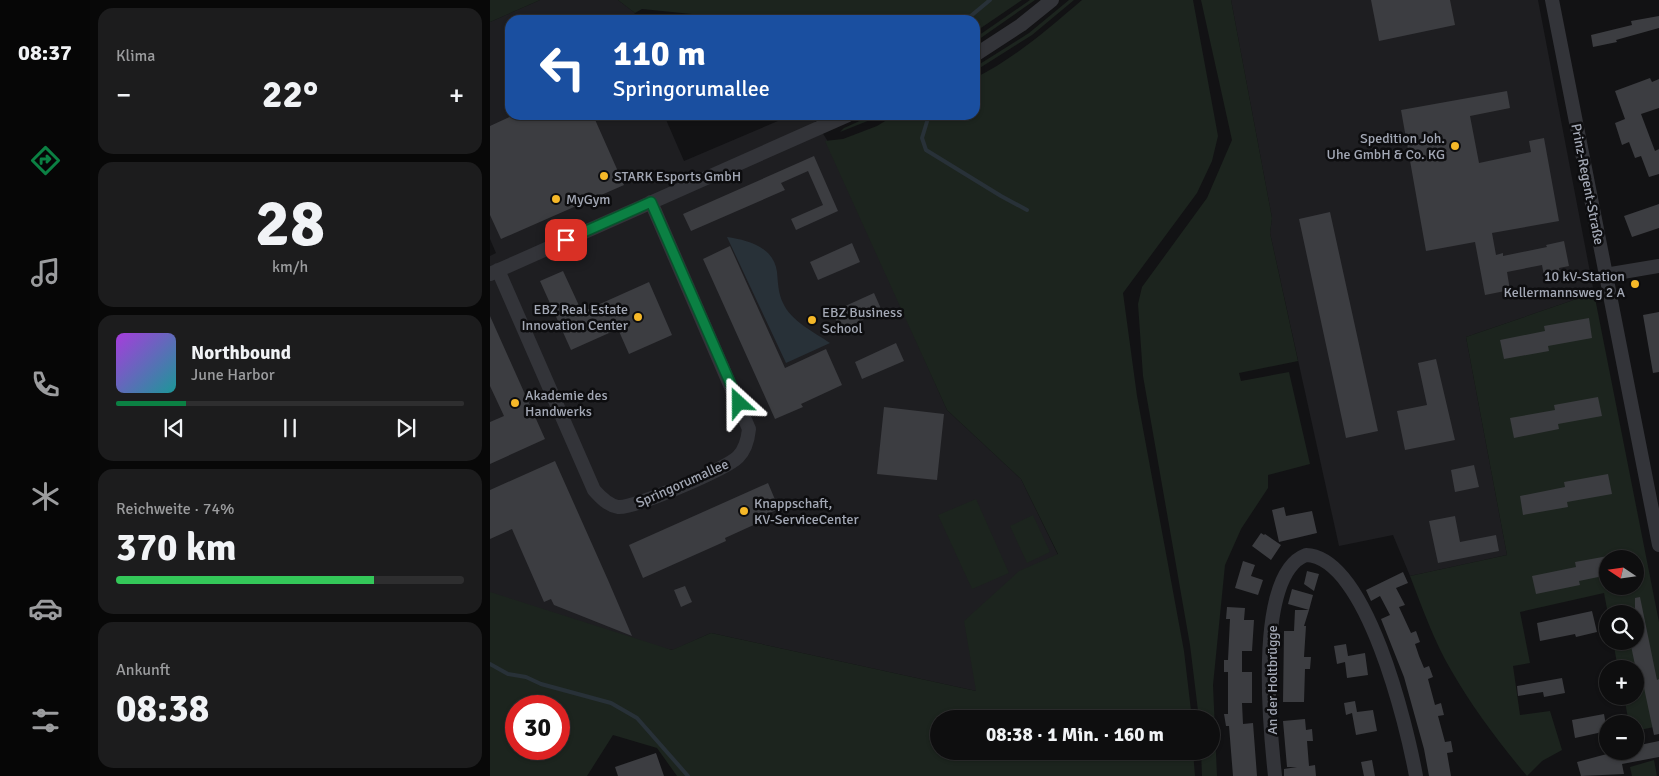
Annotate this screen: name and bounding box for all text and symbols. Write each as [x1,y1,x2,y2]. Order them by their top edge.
text: 110 m [613,32,706,75]
icon: left [530,35,595,100]
text: 08:37 [18,39,72,66]
text: Klima [116,46,155,66]
text: 22° [262,71,318,118]
text: Springorumallee [613,75,770,102]
text: − [116,78,131,112]
text: + [449,78,464,112]
street label: Prinz-Regent-Straße [1567,122,1608,246]
place label: Spedition Joh. Uhe GmbH & Co. KG [1327,130,1445,163]
marker: Spedition Joh. Uhe GmbH & Co. KG [1449,140,1461,152]
icon: directions [28,143,63,178]
place label: STARK Esports GmbH [614,168,741,185]
marker: STARK Esports GmbH [598,170,610,182]
text: 28 [255,184,325,264]
place label: MyGym [566,191,610,208]
marker: MyGym [550,193,562,205]
pin [545,219,587,261]
icon: arrive [552,226,580,254]
icon: music [28,255,63,290]
text: km/h [272,257,308,277]
place label: 10 kV-Station Kellermannsweg 2 A [1504,268,1625,301]
marker: 10 kV-Station Kellermannsweg 2 A [1629,278,1641,290]
place label: EBZ Real Estate Innovation Center [521,301,629,334]
place label: EBZ Business School [822,304,902,337]
marker: EBZ Real Estate Innovation Center [632,311,644,323]
marker: EBZ Business School [806,314,818,326]
text: Northbound [191,341,291,365]
text: June Harbor [191,365,275,385]
icon: phone [28,367,63,402]
position arrow [712,376,764,428]
place label: Akademie des Handwerks [525,387,608,420]
marker: Akademie des Handwerks [509,397,521,409]
icon: previous [160,414,188,442]
icon: pause [276,414,304,442]
icon: next [392,414,420,442]
street label: Springorumallee [633,455,731,511]
icon: climate [28,479,63,514]
place label: Knappschaft, KV-ServiceCenter [754,495,859,528]
text: Reichweite · 74% [116,499,235,519]
marker: Knappschaft, KV-ServiceCenter [738,505,750,517]
text: 370 km [116,524,237,571]
north arrow [1599,550,1644,595]
map controls [1599,550,1644,760]
icon: car [28,591,63,626]
button: search [1599,605,1644,650]
street label: An der Holtbrügge [1264,625,1281,735]
text: Ankunft [116,660,170,680]
button: + [1599,660,1644,705]
text: 08:38 [116,685,209,732]
speed limit sign: 30 [505,695,570,760]
icon: filters [28,703,63,738]
button: − [1599,715,1644,760]
text: 08:38 · 1 Min. · 160 m [986,723,1164,747]

